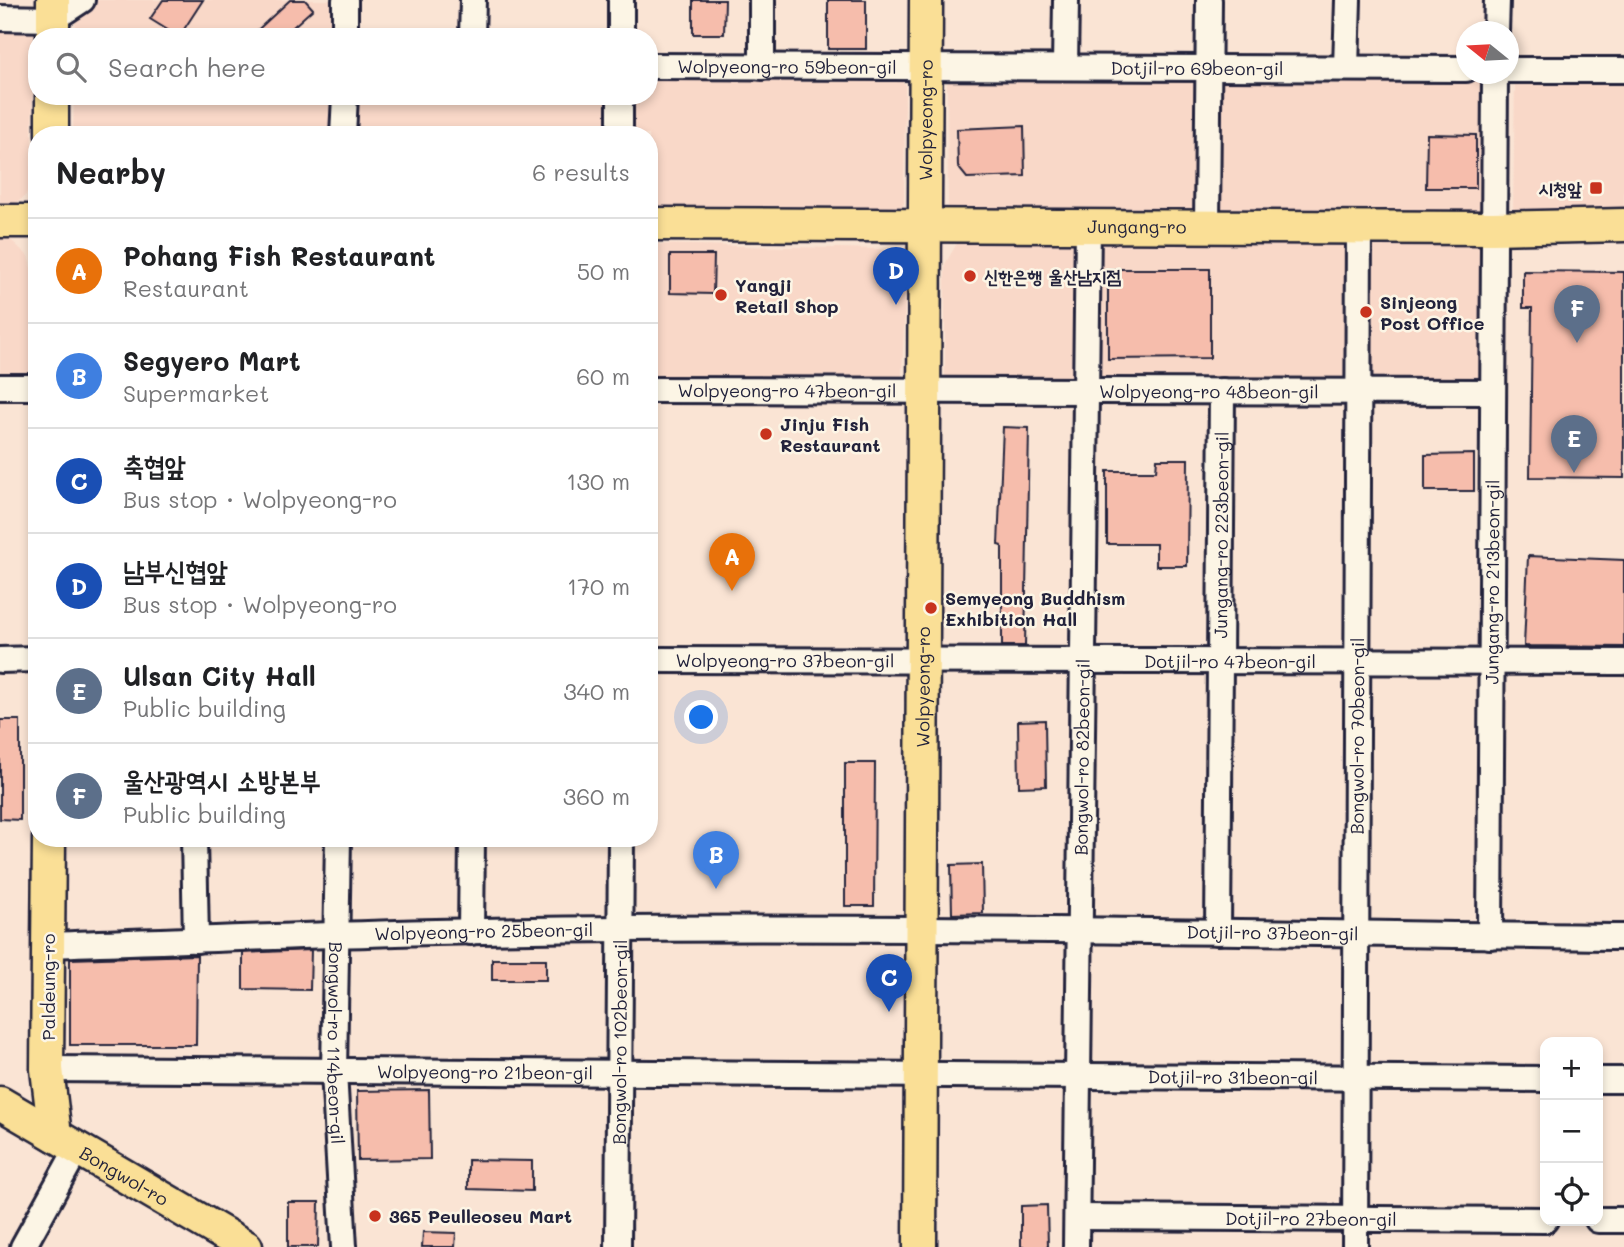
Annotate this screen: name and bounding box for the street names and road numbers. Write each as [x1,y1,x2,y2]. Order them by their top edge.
street label: Wolpyeong-ro 59beon-gil [677,54,897,79]
street label: Dotjil-ro 69beon-gil [1110,56,1284,80]
street label: Wolpyeong-ro [913,59,938,181]
street label: Jungang-ro [1087,214,1187,239]
street label: Wolpyeong-ro 47beon-gil [678,378,896,403]
street label: Wolpyeong-ro 48beon-gil [1099,379,1319,404]
street label: Jungang-ro 223beon-gil [1208,431,1234,639]
street label: Jungang-ro 213beon-gil [1479,479,1505,685]
street label: Wolpyeong-ro [910,626,935,748]
street label: Bongwol-ro 70beon-gil [1345,637,1369,835]
street label: Wolpyeong-ro 37beon-gil [676,648,894,673]
street label: Dotjil-ro 47beon-gil [1144,649,1316,673]
street label: Bongwol-ro 82beon-gil [1069,658,1095,856]
street label: Wolpyeong-ro 25beon-gil [374,917,593,946]
street label: Dotjil-ro 37beon-gil [1186,919,1359,946]
street label: Paldeung-ro [36,933,60,1040]
street label: Bongwol-ro 102beon-gil [607,939,632,1145]
street label: Bongwol-ro 114beon-gil [322,941,350,1145]
street label: Wolpyeong-ro 21beon-gil [377,1059,593,1085]
street label: Dotjil-ro 31beon-gil [1148,1064,1318,1089]
street label: Bongwol-ro [76,1140,173,1211]
street label: Dotjil-ro 27beon-gil [1225,1206,1397,1231]

